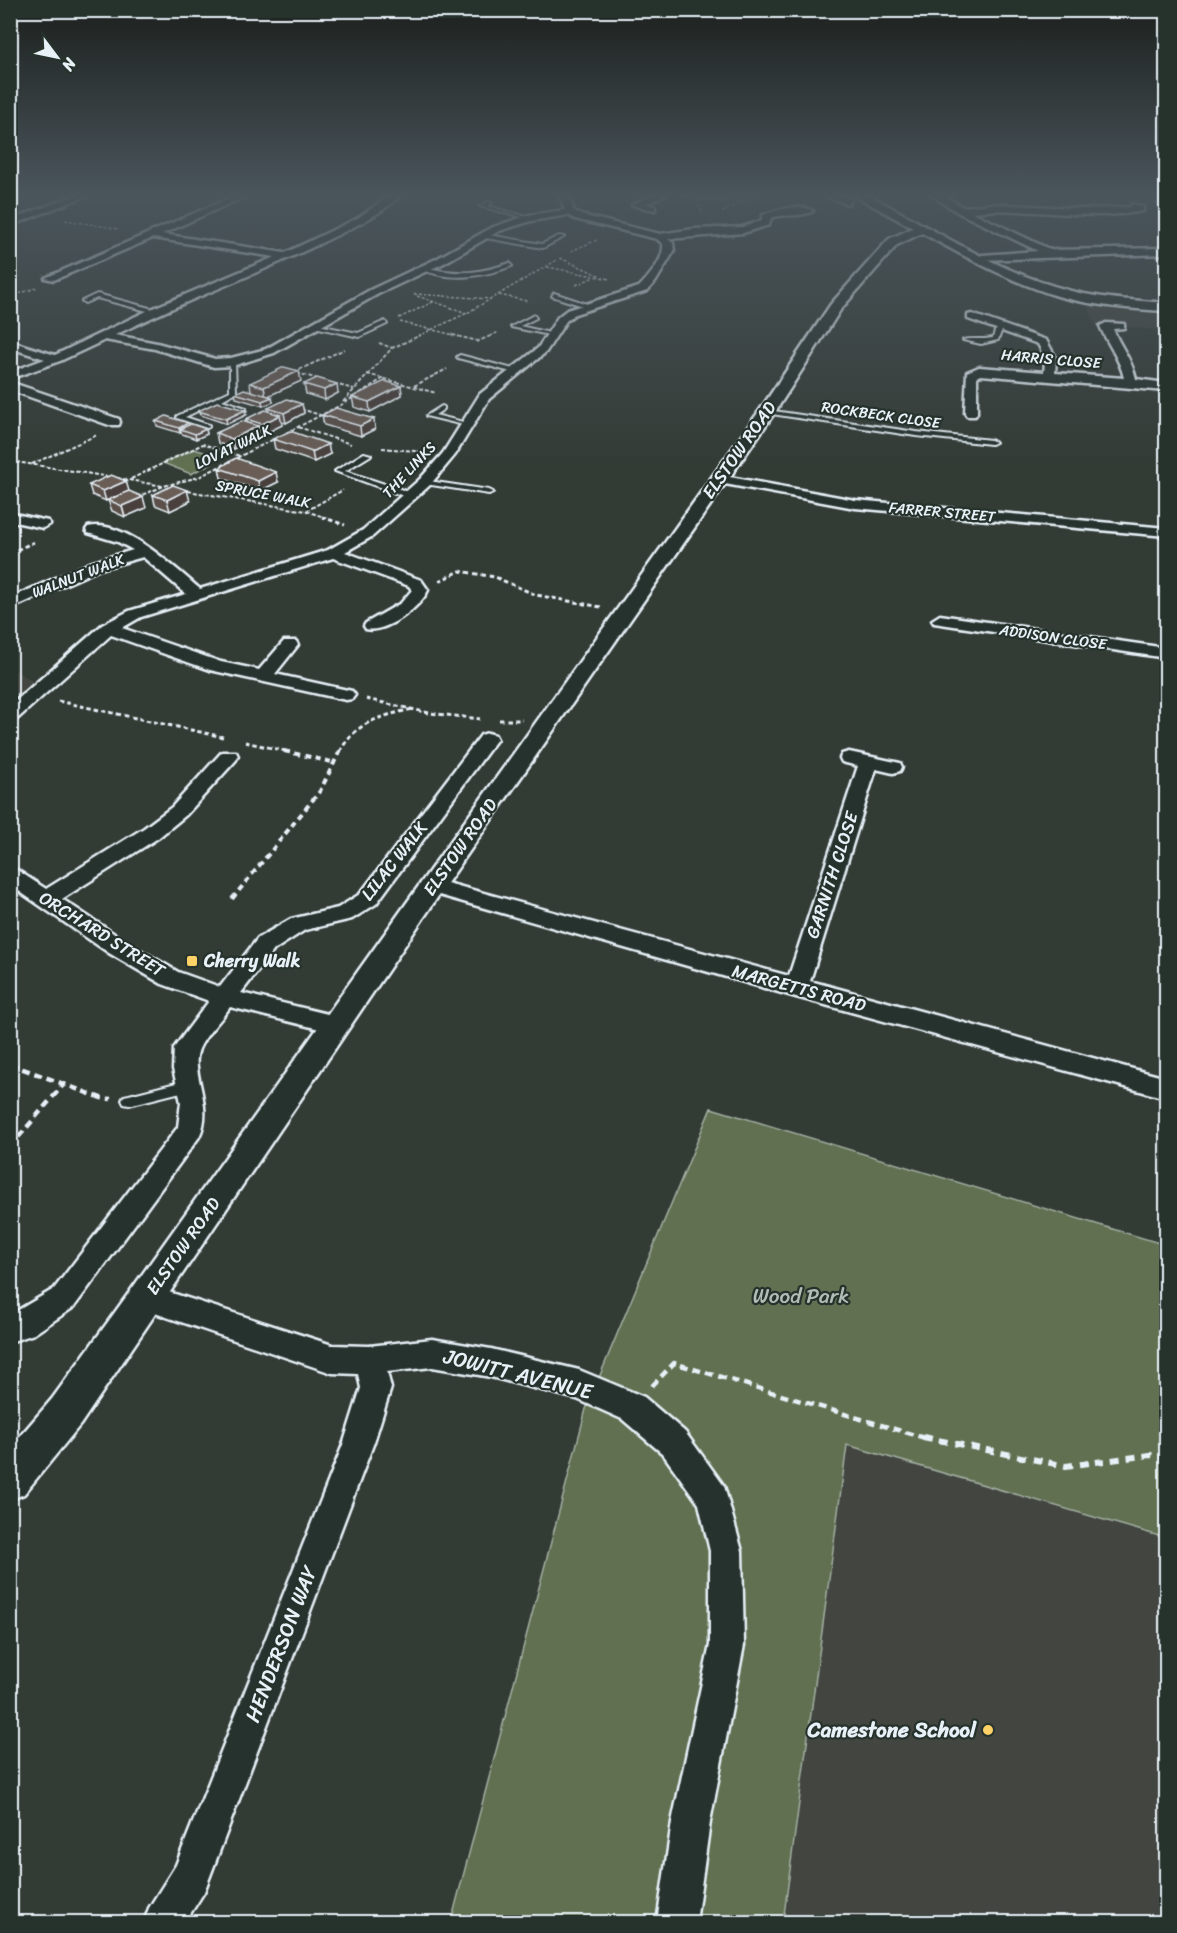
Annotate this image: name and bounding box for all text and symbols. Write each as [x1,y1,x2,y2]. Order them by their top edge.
north arrow [27,27,87,87]
text: N [54,51,85,78]
street label: HARRIS CLOSE [1000,342,1104,376]
street label: ELSTOW ROAD [693,394,785,506]
street label: ROCKBECK CLOSE [820,394,944,436]
street label: LOVAT WALK [190,417,276,477]
street label: THE LINKS [376,435,442,505]
street label: SPRUCE WALK [213,472,314,516]
street label: FARRER STREET [888,494,997,530]
street label: WALNUT WALK [28,546,129,606]
street label: ADDISON CLOSE [997,616,1110,658]
street label: ELSTOW ROAD [414,791,506,903]
street label: GARNITH CLOSE [796,807,868,943]
street label: LILAC WALK [352,814,436,908]
street label: ORCHARD STREET [32,882,172,986]
place label: Cherry Walk [203,945,301,977]
marker: Cherry Walk [185,954,199,968]
street label: MARGETTS ROAD [728,955,870,1021]
street label: ELSTOW ROAD [137,1190,229,1302]
park label: Wood Park [753,1277,849,1315]
street label: JOWITT AVENUE [439,1337,598,1411]
street label: HENDERSON WAY [234,1559,329,1728]
place label: Camestone School [807,1711,977,1749]
marker: Camestone School [981,1723,995,1737]

